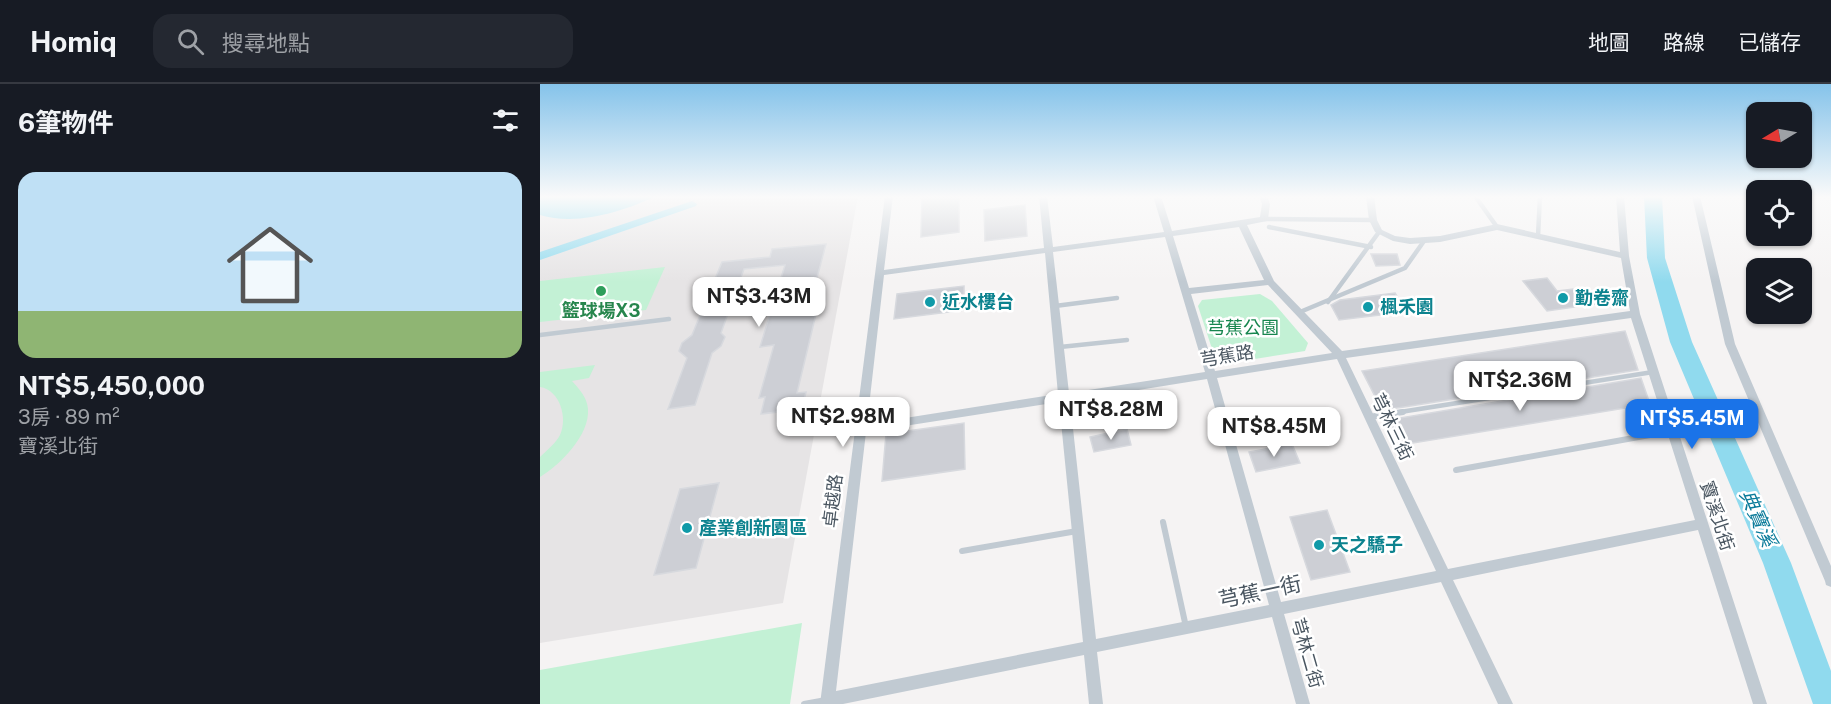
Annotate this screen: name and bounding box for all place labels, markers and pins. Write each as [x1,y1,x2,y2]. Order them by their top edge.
pin: NT$3.43M [697,277,821,328]
marker: 籃球場X3 [594,284,608,298]
place label: 勤卷齋 [1575,287,1629,308]
place label: 近水樓台 [942,291,1014,312]
marker: 勤卷齋 [1556,291,1570,305]
marker: 近水樓台 [923,295,937,309]
place label: 楓禾園 [1380,296,1434,317]
place label: 籃球場X3 [562,300,640,321]
marker: 楓禾園 [1361,300,1375,314]
pin: NT$2.36M [1458,361,1582,412]
pin: NT$8.28M [1049,390,1173,441]
pin: NT$2.98M [781,397,905,448]
pin: NT$5.45M [1630,399,1754,450]
pin: NT$8.45M [1212,407,1336,458]
place label: 產業創新園區 [699,517,807,538]
marker: 產業創新園區 [680,521,694,535]
place label: 天之驕子 [1331,534,1403,555]
marker: 天之驕子 [1312,538,1326,552]

